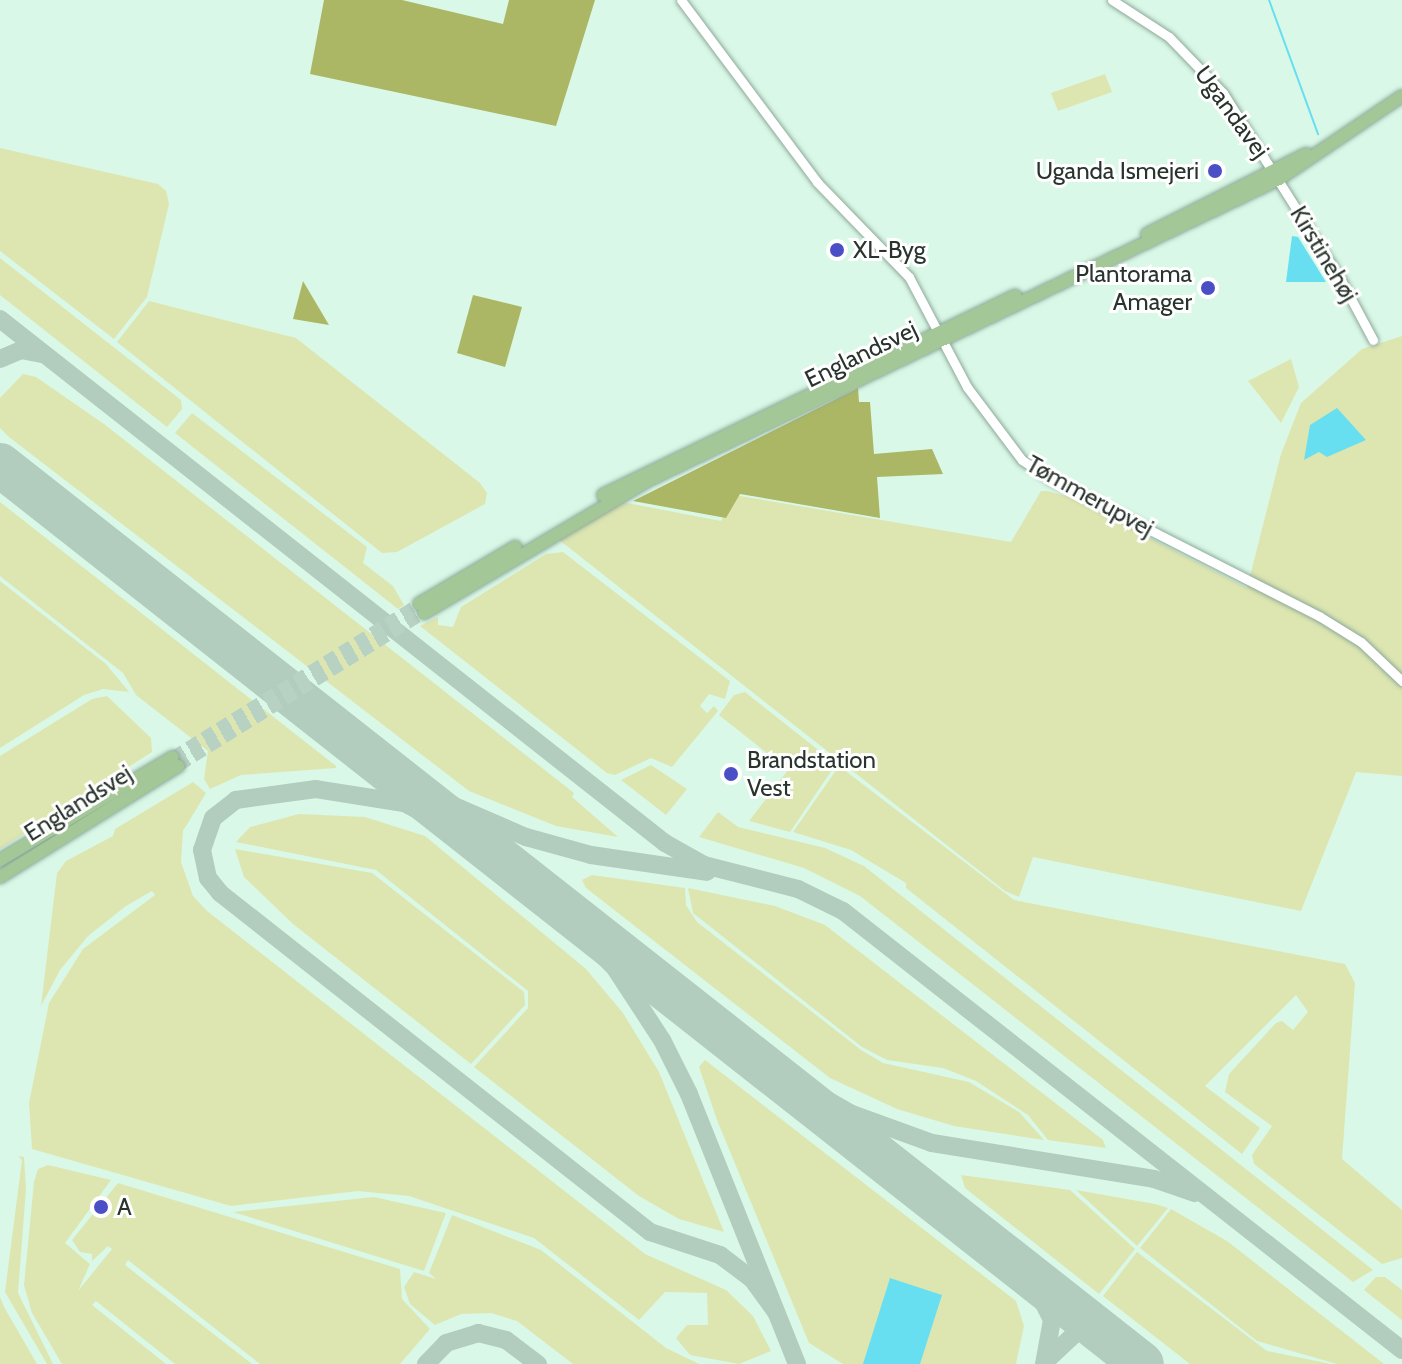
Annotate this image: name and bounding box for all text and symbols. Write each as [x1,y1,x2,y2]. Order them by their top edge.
street label: Ugandavej [1189,60,1275,164]
place label: Uganda Ismejeri [1036,157,1199,185]
marker: Uganda Ismejeri [1206,162,1224,180]
street label: Kirstinehøj [1284,201,1364,307]
place label: XL-Byg [853,236,926,264]
marker: XL-Byg [828,241,846,259]
place label: Plantorama Amager [1075,260,1192,316]
marker: Plantorama Amager [1199,279,1217,297]
street label: Englandsvej [800,314,922,394]
street label: Tømmerupvej [1021,449,1159,543]
place label: Brandstation Vest [747,746,876,802]
street label: Englandsvej [19,759,137,847]
marker: Brandstation Vest [722,765,740,783]
place label: A [117,1193,132,1221]
marker: A [92,1198,110,1216]

